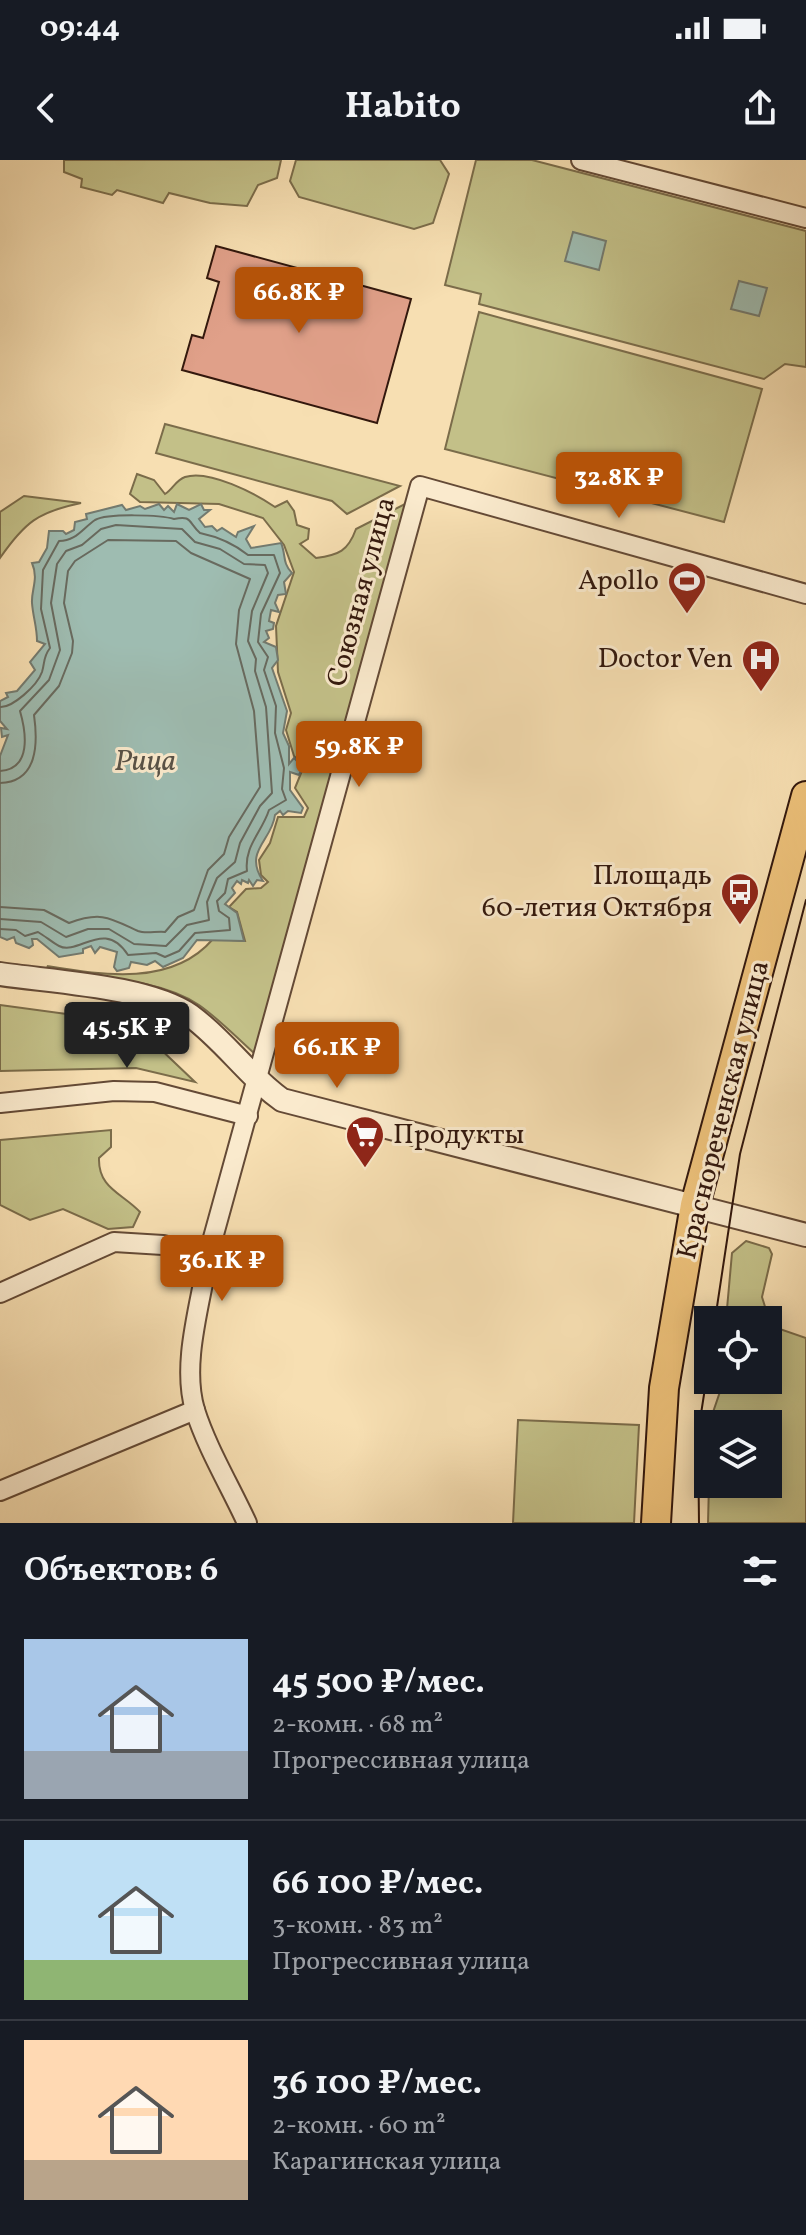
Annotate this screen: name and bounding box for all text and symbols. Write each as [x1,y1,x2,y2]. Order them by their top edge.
text: 09:44 [40,7,120,49]
text: Habito [345,83,461,133]
icon: back [24,86,68,130]
icon: share [738,86,782,130]
pin: 66.8K ₽ [225,267,373,335]
text: 66.8K ₽ [253,275,345,311]
pin: 32.8K ₽ [545,452,693,520]
text: 32.8K ₽ [574,460,664,496]
street label: Союзная улица [318,493,406,691]
sports icon: Apollo [666,560,708,615]
place label: Apollo [578,562,659,601]
hospital icon: Doctor Ven [740,638,782,693]
place label: Doctor Ven [598,640,733,679]
pin: 59.8K ₽ [285,721,433,789]
text: 59.8K ₽ [314,729,404,765]
water label: Рица [114,741,176,783]
place label: Площадь 60-летия Октября [482,857,712,928]
bus stop icon: Площадь 60-летия Октября [719,871,761,926]
street label: Краснореченская улица [668,956,780,1264]
pin: 45.5K ₽ [53,1002,201,1070]
text: 45.5K ₽ [82,1010,172,1046]
pin: 66.1K ₽ [263,1022,411,1090]
text: 66.1K ₽ [293,1030,381,1066]
supermarket icon: Продукты [344,1114,386,1169]
place label: Продукты [393,1116,524,1155]
pin: 36.1K ₽ [148,1235,296,1303]
text: 36.1K ₽ [178,1243,266,1279]
map controls [694,1306,782,1498]
button: locate [694,1306,782,1394]
button: layers [694,1410,782,1498]
text: Объектов: 6 [24,1548,219,1595]
icon: filters [738,1549,782,1593]
text: 45 500 ₽/мес. [272,1660,485,1707]
icon: home [88,1671,184,1767]
text: 2-комн. · 68 m² [272,1707,443,1743]
text: Прогрессивная улица [272,1743,530,1779]
text: 66 100 ₽/мес. [272,1861,484,1908]
icon: home [88,1872,184,1968]
text: 3-комн. · 83 m² [272,1908,443,1944]
text: Прогрессивная улица [272,1944,530,1980]
text: 36 100 ₽/мес. [272,2061,482,2108]
icon: home [88,2072,184,2168]
text: 2-комн. · 60 m² [272,2108,446,2144]
text: Карагинская улица [272,2144,501,2180]

